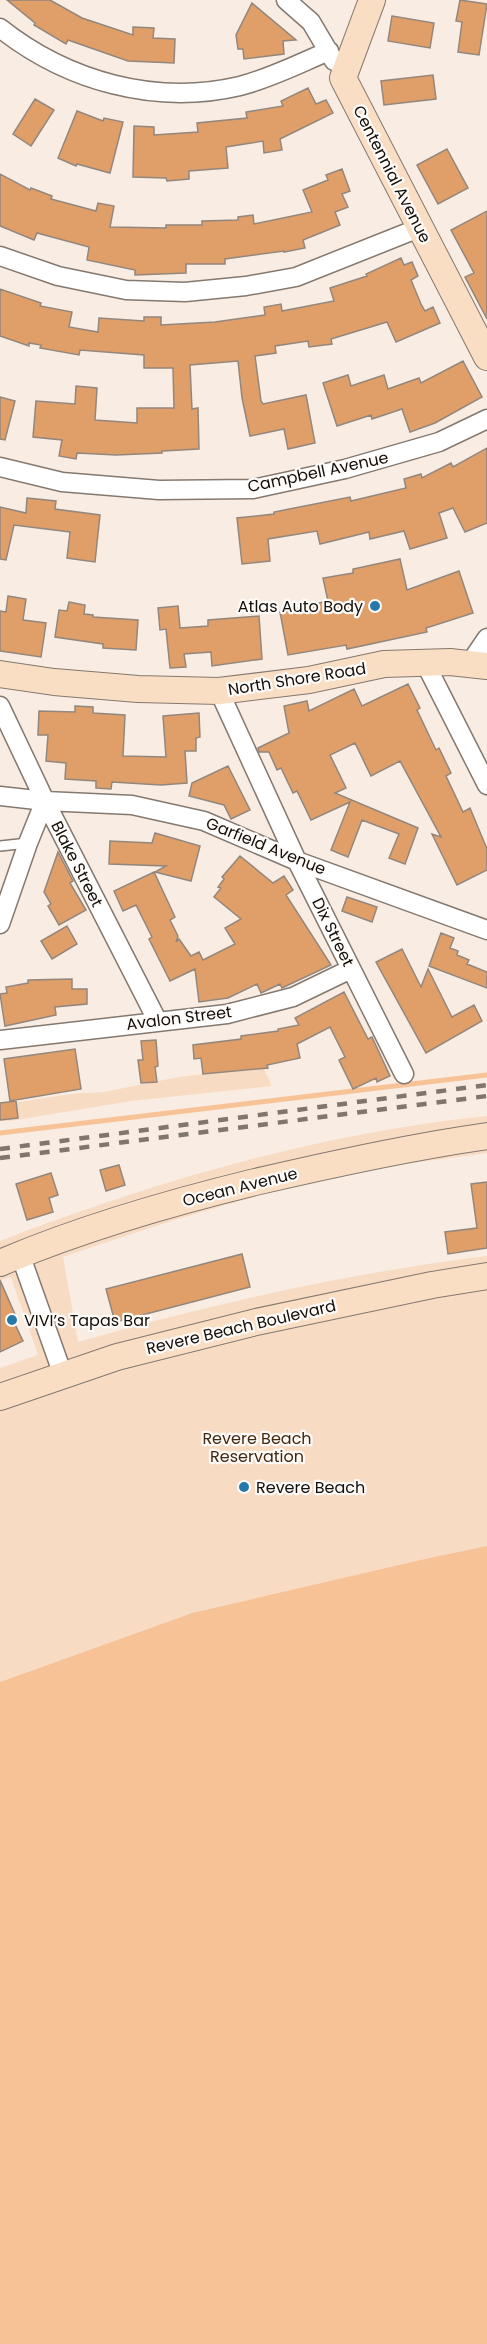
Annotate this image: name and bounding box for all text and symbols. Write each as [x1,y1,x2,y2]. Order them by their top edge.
street label: Centennial Avenue [347,101,437,247]
street label: Campbell Avenue [245,446,391,498]
place label: Atlas Auto Body [238,595,363,618]
marker: Atlas Auto Body [368,599,382,613]
street label: North Shore Road [226,657,368,701]
street label: Garfield Avenue [203,811,329,881]
street label: Blake Street [45,817,109,911]
street label: Dix Street [306,894,360,970]
street label: Avalon Street [125,1000,233,1036]
street label: Ocean Avenue [180,1162,300,1212]
street label: Revere Beach Boulevard [144,1294,338,1360]
place label: VIVI’s Tapas Bar [24,1309,150,1332]
marker: VIVI’s Tapas Bar [5,1313,19,1327]
park label: Revere Beach Reservation [202,1427,312,1468]
place label: Revere Beach [256,1476,365,1499]
marker: Revere Beach [237,1480,251,1494]

